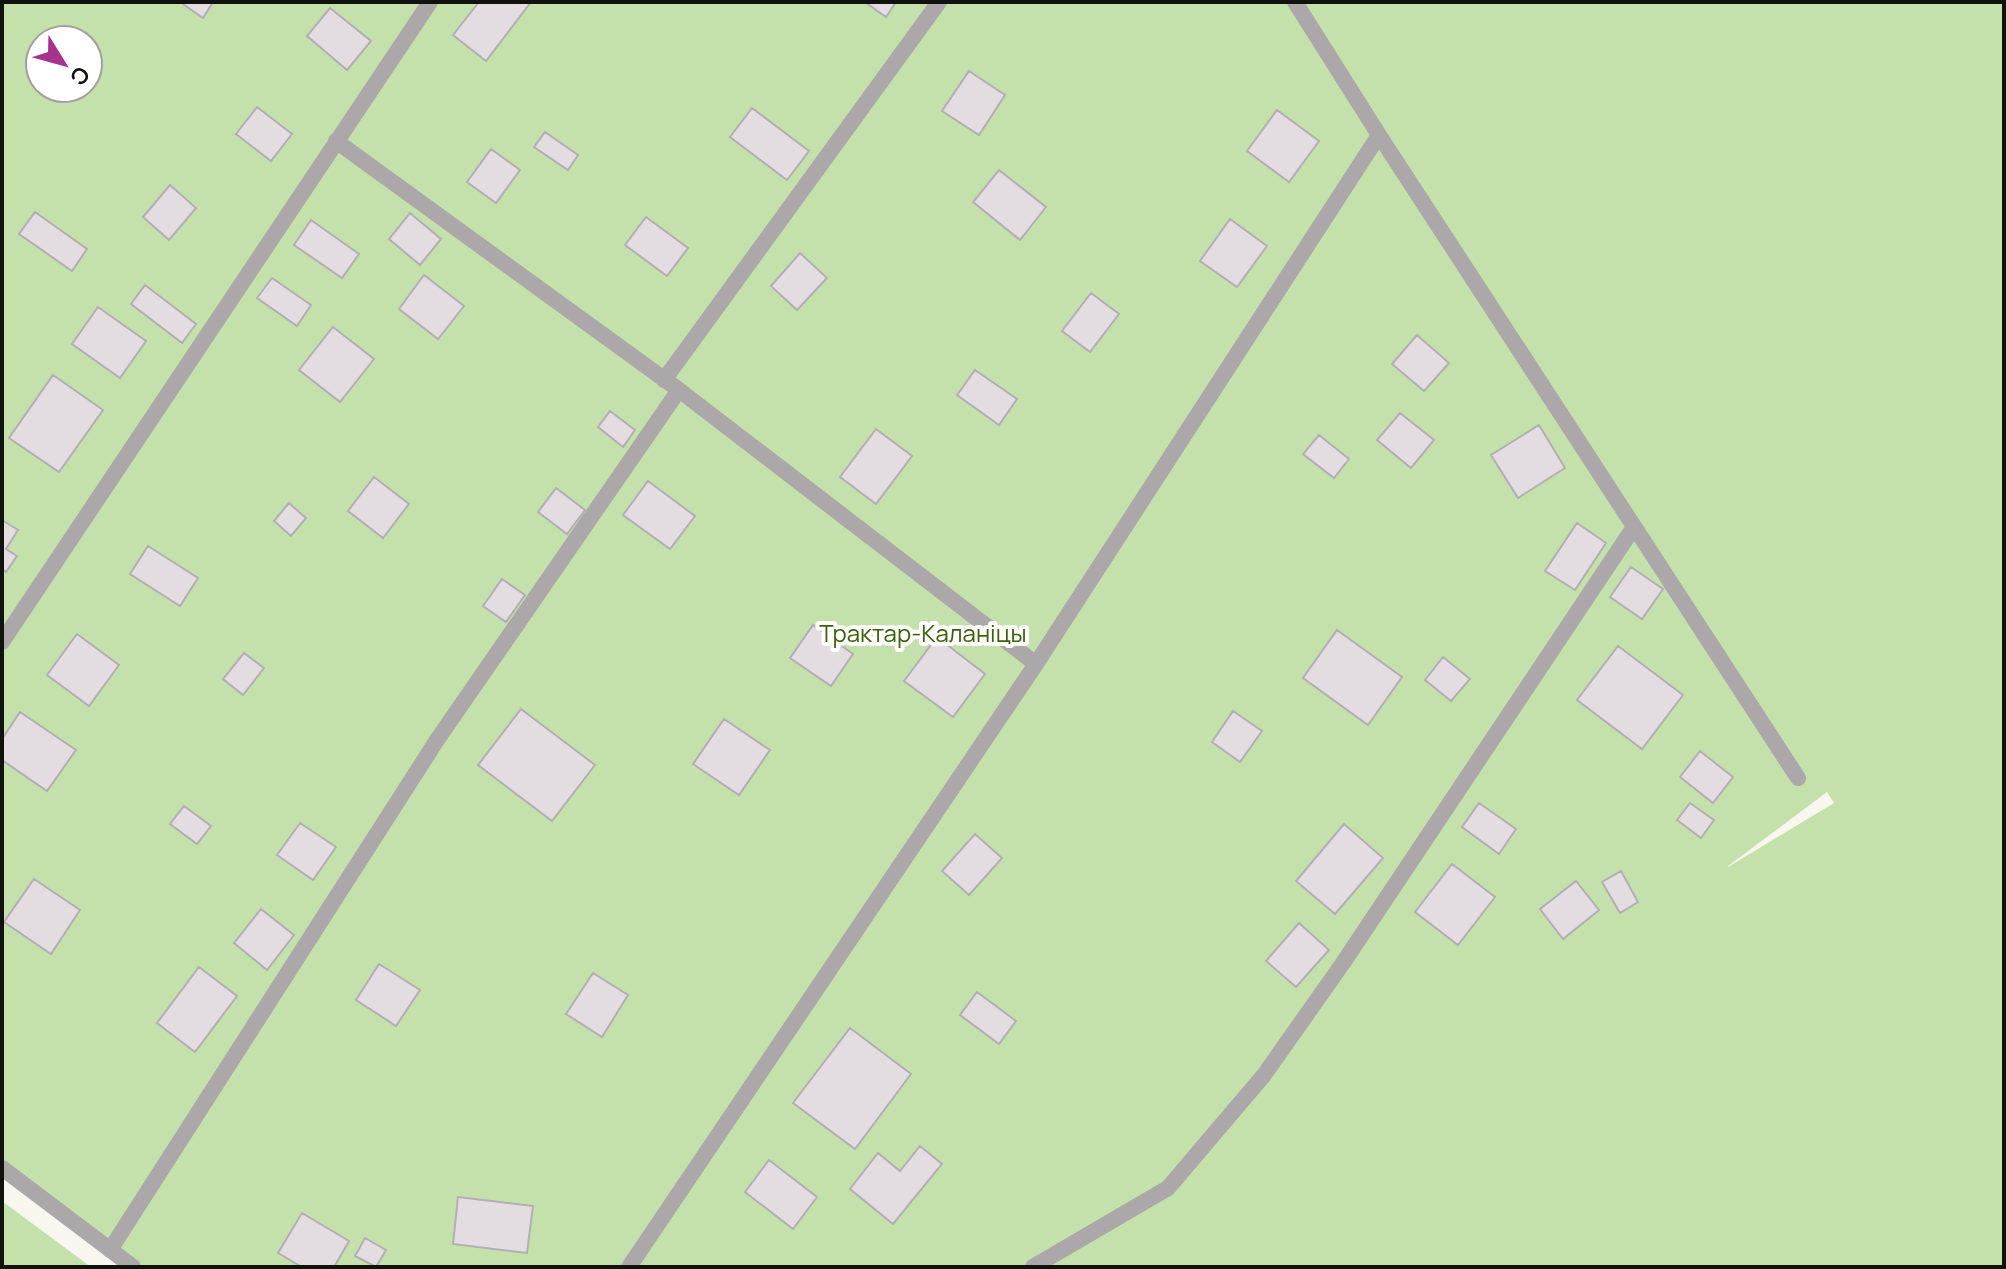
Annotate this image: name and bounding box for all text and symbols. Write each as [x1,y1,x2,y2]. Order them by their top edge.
north arrow [24,24,104,104]
text: С [63,61,97,92]
park label: Трактар-Каланіцы [819,616,1027,649]

